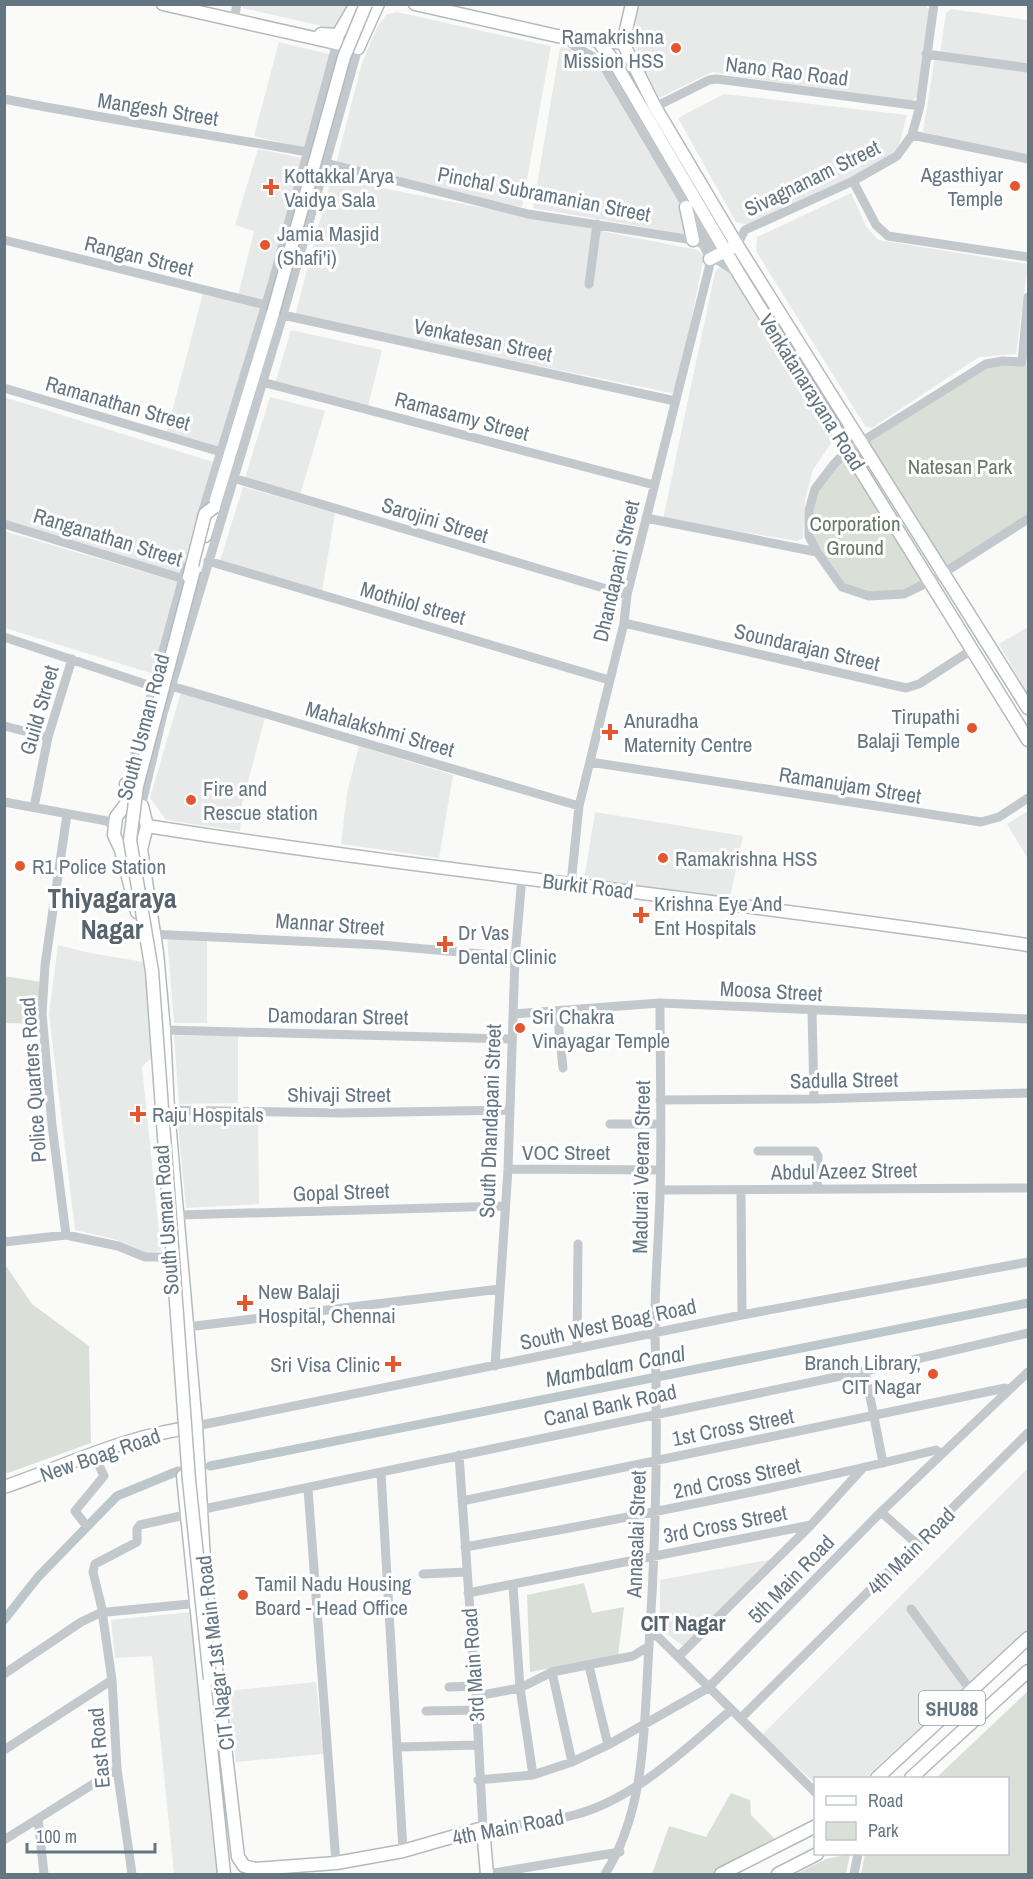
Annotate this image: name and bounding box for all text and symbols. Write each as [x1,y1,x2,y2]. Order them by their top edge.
place label: Ramakrishna Mission HSS [562,22,664,75]
marker: Ramakrishna Mission HSS [669,41,683,55]
street label: Nano Rao Road [724,49,850,93]
street label: Mangesh Street [96,85,221,133]
street label: Sivagnanam Street [739,133,885,223]
street label: Pinchal Subramanian Street [435,159,653,229]
place label: Agasthiyar Temple [920,160,1003,213]
place label: Kottakkal Arya Vaidya Sala [284,161,395,214]
marker: Kottakkal Arya Vaidya Sala [262,178,280,196]
marker: Agasthiyar Temple [1008,179,1022,193]
place label: Jamia Masjid (Shafi'i) [277,219,379,272]
street label: Rangan Street [82,228,197,284]
marker: Jamia Masjid (Shafi'i) [258,238,272,252]
street label: Venkatanarayana Road [752,308,872,476]
street label: Venkatesan Street [411,311,555,369]
street label: Ramanathan Street [42,368,194,438]
street label: Ramasamy Street [392,384,533,448]
park label: Natesan Park [908,452,1013,481]
street label: Sarojini Street [378,490,492,550]
street label: Dhandapani Street [586,497,646,645]
street label: Ranganathan Street [30,501,186,573]
park label: Corporation Ground [810,509,900,562]
street label: Mothilol street [357,574,469,632]
street label: Soundarajan Street [731,616,883,678]
street label: South Usman Road [110,651,176,803]
street label: Guild Street [12,662,66,758]
street label: Mahalakshmi Street [302,694,458,764]
place label: Tirupathi Balaji Temple [857,702,960,755]
place label: Anuradha Maternity Centre [623,706,752,759]
marker: Tirupathi Balaji Temple [965,721,979,735]
marker: Anuradha Maternity Centre [601,723,619,741]
street label: Ramanujam Street [777,759,923,811]
place label: Fire and Rescue station [203,774,318,827]
marker: Fire and Rescue station [184,793,198,807]
place label: Ramakrishna HSS [675,844,818,873]
marker: Ramakrishna HSS [656,851,670,865]
place label: R1 Police Station [32,852,166,881]
marker: R1 Police Station [13,859,27,873]
street label: Burkit Road [541,866,635,906]
district label: Thiyagaraya Nagar [47,880,177,947]
place label: Krishna Eye And Ent Hospitals [654,889,782,942]
street label: Mannar Street [275,906,386,942]
marker: Krishna Eye And Ent Hospitals [632,906,650,924]
place label: Dr Vas Dental Clinic [458,918,557,971]
marker: Dr Vas Dental Clinic [436,935,454,953]
street label: Moosa Street [719,974,823,1008]
street label: Police Quarters Road [13,996,53,1164]
street label: Damodaran Street [267,1000,409,1032]
place label: Sri Chakra Vinayagar Temple [532,1002,670,1055]
marker: Sri Chakra Vinayagar Temple [513,1021,527,1035]
street label: South Dhandapani Street [472,1023,508,1219]
street label: Sadulla Street [790,1065,899,1095]
street label: Shivaji Street [287,1080,391,1109]
street label: Madurai Veeran Street [625,1080,657,1254]
place label: Raju Hospitals [152,1100,264,1129]
marker: Raju Hospitals [129,1105,147,1123]
street label: VOC Street [522,1138,610,1167]
street label: South Usman Road [146,1144,186,1296]
street label: Abdul Azeez Street [770,1155,918,1187]
street label: Gopal Street [292,1176,390,1208]
place label: New Balaji Hospital, Chennai [258,1277,396,1330]
street label: South West Boag Road [517,1291,699,1357]
marker: New Balaji Hospital, Chennai [236,1294,254,1312]
water label: Mambalam Canal [543,1338,688,1394]
place label: Branch Library, CIT Nagar [805,1348,921,1401]
place label: Sri Visa Clinic [270,1350,380,1379]
marker: Sri Visa Clinic [384,1355,402,1373]
marker: Branch Library, CIT Nagar [926,1367,940,1381]
street label: Canal Bank Road [541,1377,679,1433]
street label: 1st Cross Street [670,1401,797,1453]
street label: New Boag Road [36,1421,164,1489]
street label: 2nd Cross Street [671,1450,803,1506]
street label: Annasalai Street [619,1470,653,1599]
street label: 3rd Cross Street [661,1498,790,1550]
street label: 4th Main Road [861,1501,961,1601]
street label: 5th Main Road [741,1528,841,1630]
street label: CIT Nagar 1st Main Road [189,1554,241,1752]
place label: Tamil Nadu Housing Board - Head Office [255,1569,412,1622]
marker: Tamil Nadu Housing Board - Head Office [236,1588,250,1602]
street label: 3rd Main Road [455,1607,491,1723]
district label: CIT Nagar [640,1608,726,1638]
road number: SHU88 [919,1691,985,1725]
street label: East Road [81,1707,117,1789]
legend [814,1777,1009,1855]
text: Road [868,1788,903,1813]
street label: 4th Main Road [450,1802,566,1852]
scale bar [27,1816,154,1854]
text: Park [868,1818,899,1843]
text: 100 m [36,1824,77,1849]

